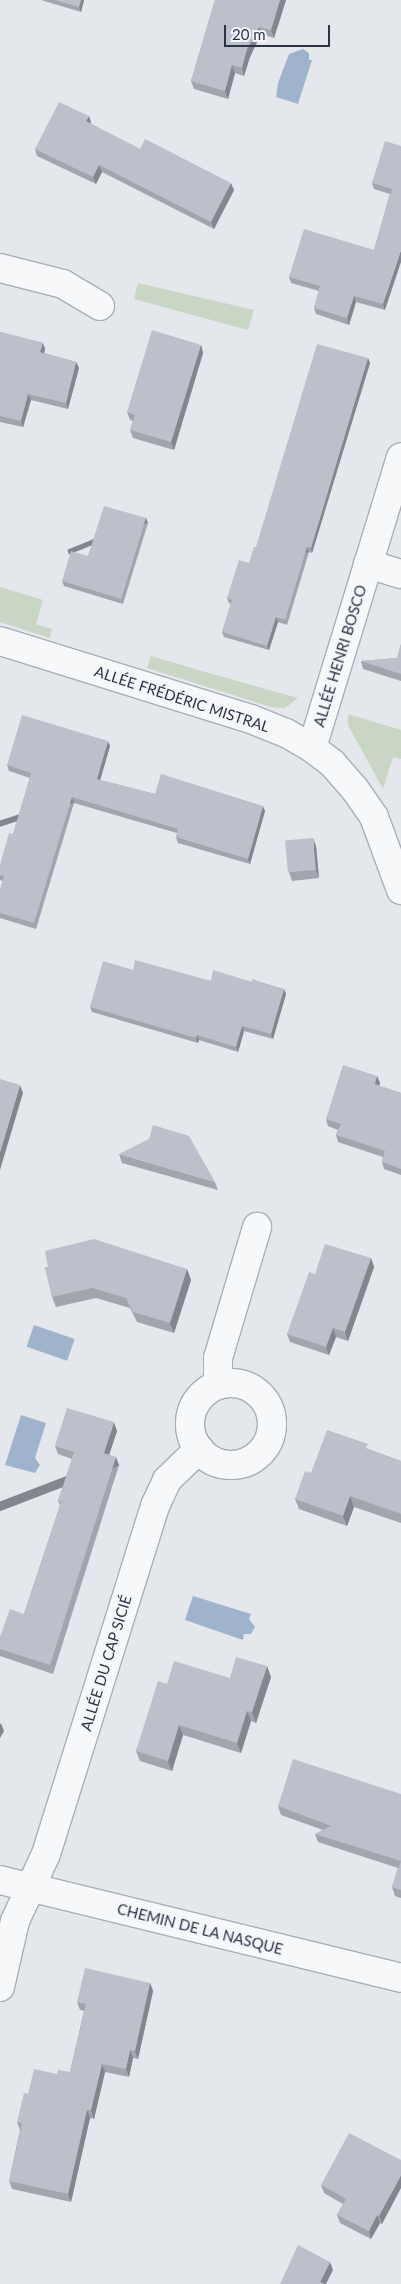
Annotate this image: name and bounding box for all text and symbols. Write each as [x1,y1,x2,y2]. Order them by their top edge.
scale bar [226,15,332,47]
text: 20 m [232,25,266,43]
street label: ALLÉE HENRI BOSCO [310,583,370,729]
street label: ALLÉE FRÉDÉRIC MISTRAL [92,662,272,736]
street label: ALLÉE DU CAP SICIÉ [77,1593,135,1733]
street label: CHEMIN DE LA NASQUE [115,1900,285,1958]

